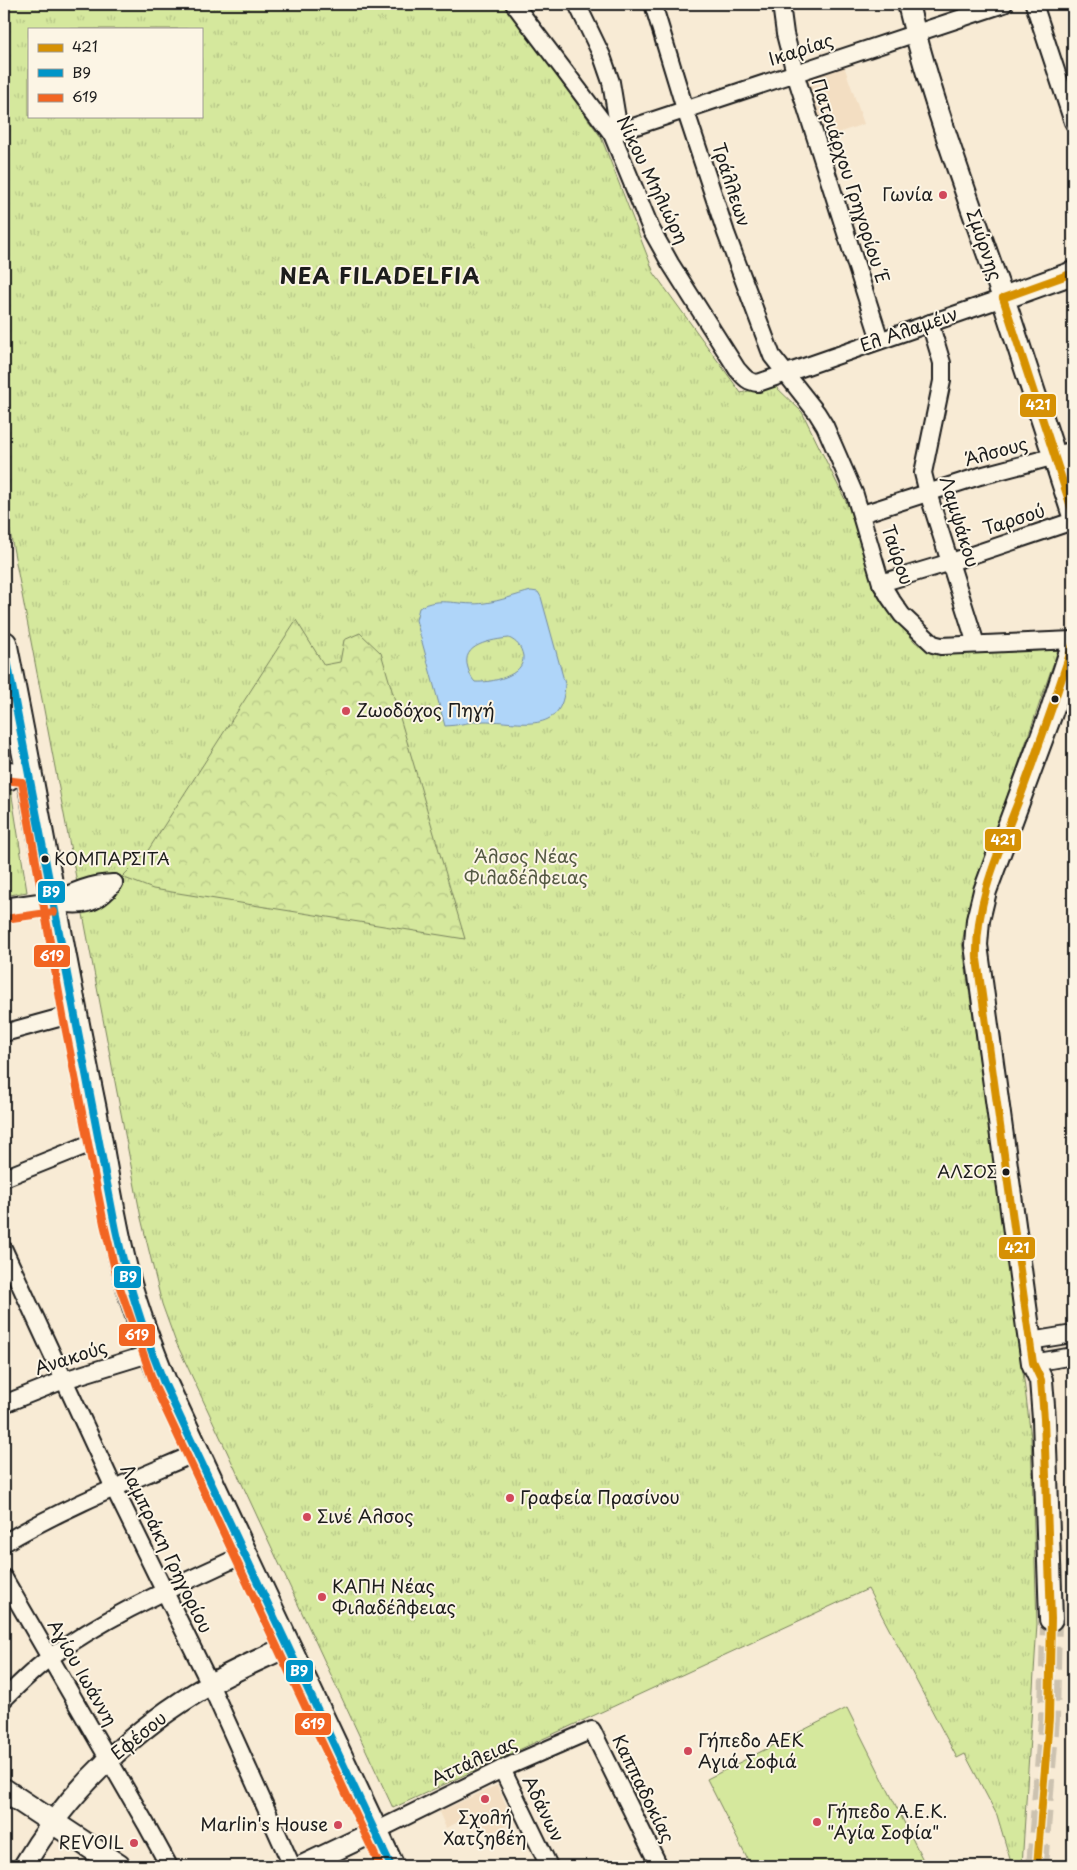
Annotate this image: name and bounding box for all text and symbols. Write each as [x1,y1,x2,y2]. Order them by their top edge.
street label: Ικαρίας [765,25,836,72]
legend [28,28,202,118]
text: 421 [72,34,98,57]
text: Β9 [72,60,91,83]
street label: Πατριάρχου Γρηγορίου Ε΄ [806,75,897,287]
text: 619 [72,84,98,107]
street label: Νίκου Μηλιώρη [611,111,696,248]
street label: Τράλλεων [706,139,759,230]
place label: Γωνία [882,180,933,207]
marker: Γωνία [937,189,949,201]
street label: Σμύρνης [961,205,1010,284]
district label: NEA FILADELFIA [279,258,481,291]
street label: Ελ Αλαμέιν [856,299,961,358]
line badge: 421 [1019,393,1057,418]
text: 421 [1026,394,1051,415]
street label: Άλσους [961,429,1030,472]
street label: Λαμψάκου [934,473,987,570]
street label: Ταρσού [979,496,1048,541]
street label: Ταύρου [876,521,921,588]
unlabelled marker [1050,694,1060,704]
place label: Ζωοδόχος Πηγή [356,696,495,723]
marker: Ζωοδόχος Πηγή [340,705,352,717]
line badge: 421 [984,828,1022,852]
text: 421 [991,829,1016,850]
park label: Άλσος Νέας Φιλαδέλφειας [464,842,588,890]
place label: ΚΟΜΠΑΡΣΙΤΑ [54,845,170,871]
marker: ΚΟΜΠΑΡΣΙΤΑ [40,854,50,864]
line badge: Β9 [37,880,66,904]
text: Β9 [42,881,60,902]
line badge: 619 [33,944,71,968]
text: 619 [40,945,64,966]
place label: ΑΛΣΟΣ [937,1158,997,1184]
marker: ΑΛΣΟΣ [1001,1167,1011,1177]
line badge: 421 [998,1236,1036,1260]
text: 421 [1005,1237,1030,1258]
line badge: Β9 [113,1265,142,1289]
text: Β9 [119,1266,137,1287]
line badge: 619 [118,1323,156,1347]
text: 619 [125,1324,149,1345]
street label: Ανακούς [31,1332,110,1381]
street label: Λαμπράκη Γρηγορίου [115,1459,220,1637]
place label: Γραφεία Πρασίνου [520,1483,680,1510]
marker: Γραφεία Πρασίνου [504,1492,516,1504]
place label: Σινέ Αλσος [317,1502,413,1529]
marker: Σινέ Αλσος [301,1511,313,1523]
place label: ΚΑΠΗ Νέας Φιλαδέλφειας [332,1572,456,1620]
marker: ΚΑΠΗ Νέας Φιλαδέλφειας [316,1591,328,1603]
street label: Αγίου Ιωάννη [42,1614,125,1730]
line badge: Β9 [285,1659,314,1683]
text: Β9 [290,1660,308,1681]
street label: Εφέσου [104,1704,172,1766]
line badge: 619 [294,1712,332,1736]
text: 619 [301,1713,325,1734]
place label: Γήπεδο ΑΕΚ Αγιά Σοφιά [698,1726,804,1774]
street label: Αττάλειας [426,1728,521,1791]
street label: Καππαδοκίας [606,1730,682,1847]
marker: Γήπεδο ΑΕΚ Αγιά Σοφιά [682,1745,694,1757]
street label: Αδάνων [517,1771,572,1846]
marker: Σχολή Χατζηβέη [479,1793,491,1805]
place label: Γήπεδο Α.Ε.Κ. "Αγία Σοφία" [827,1797,948,1845]
place label: Σχολή Χατζηβέη [443,1803,527,1851]
place label: Marlin's House [200,1810,328,1837]
marker: Γήπεδο Α.Ε.Κ. "Αγία Σοφία" [811,1816,823,1828]
marker: Marlin's House [332,1819,344,1831]
place label: REVOIL [59,1828,124,1855]
marker: REVOIL [128,1837,140,1849]

